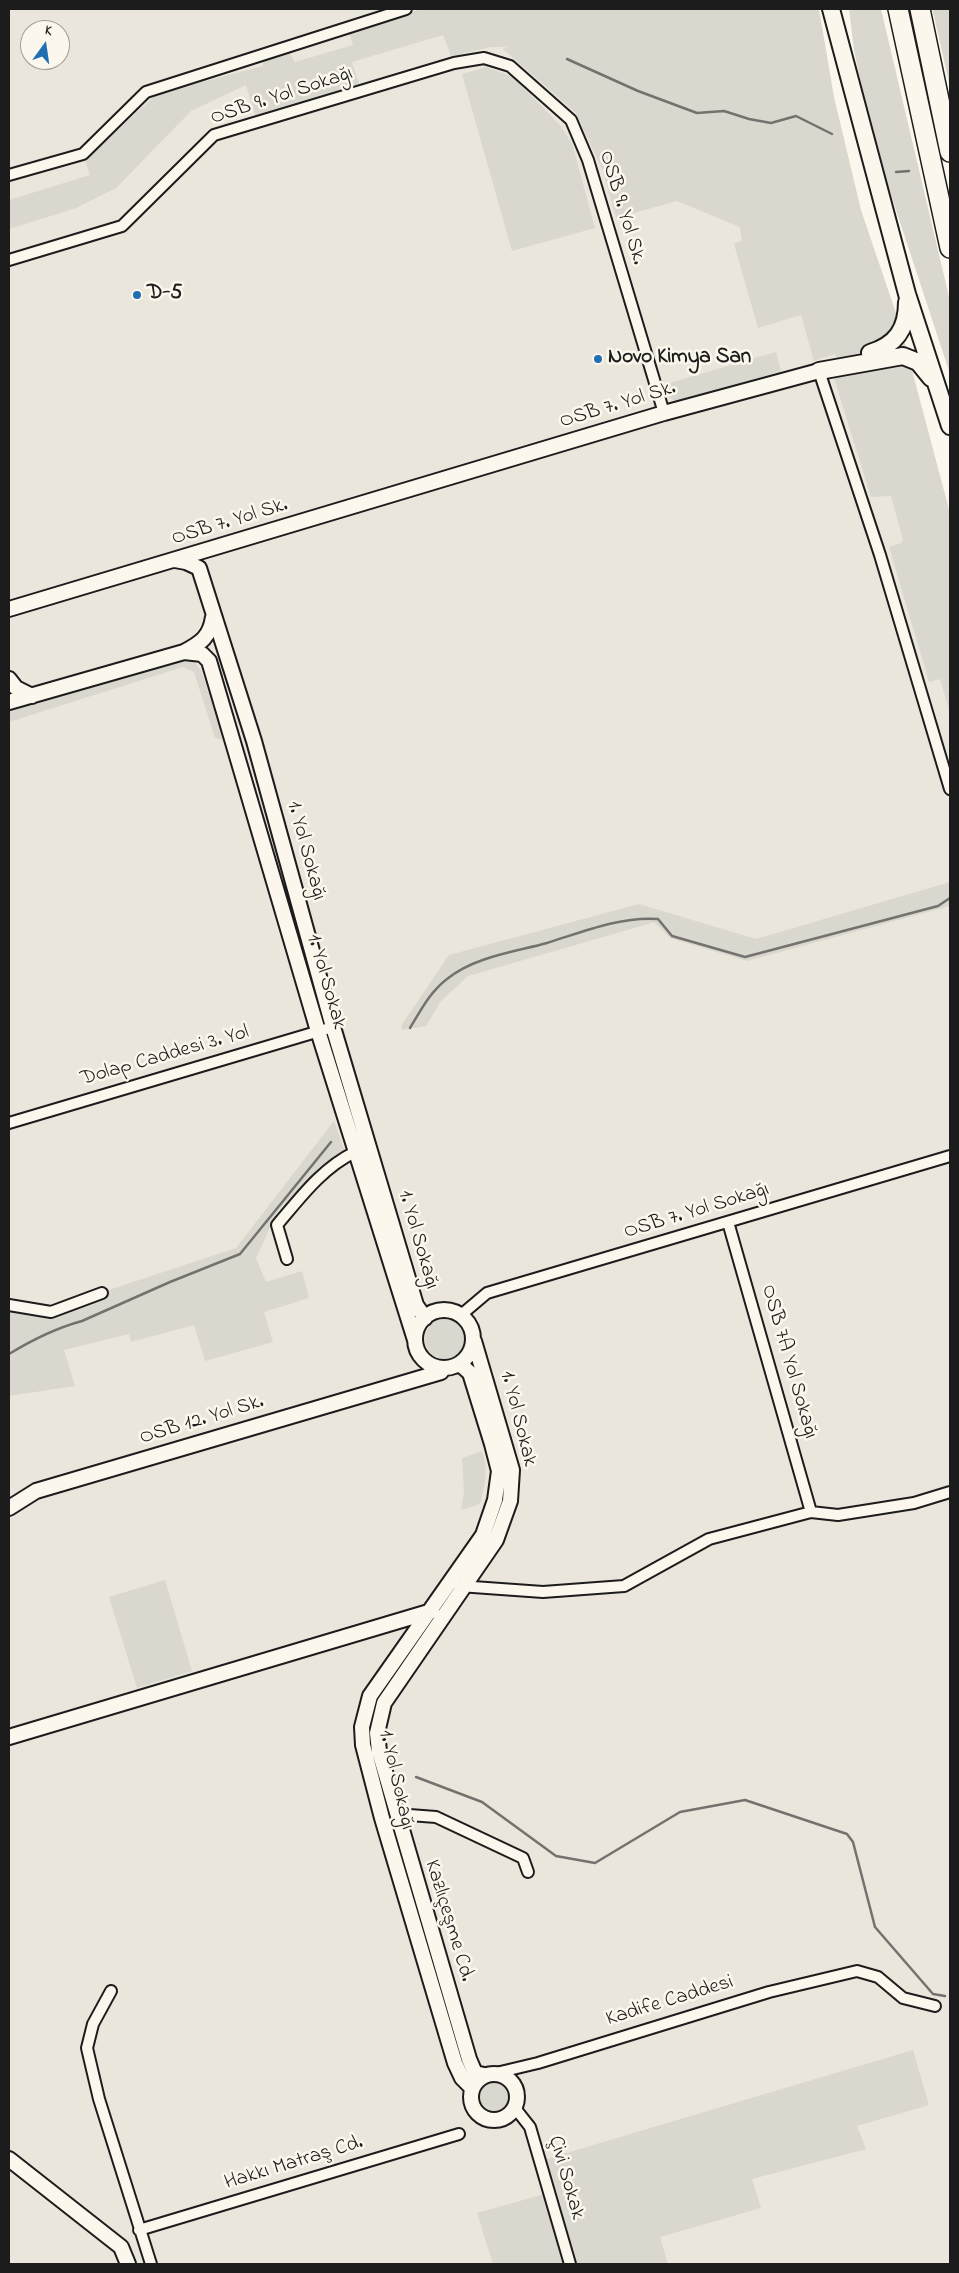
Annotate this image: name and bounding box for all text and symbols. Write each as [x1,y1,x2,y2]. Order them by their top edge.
north arrow [20,20,70,70]
text: K [43,20,54,42]
street label: OSB 9. Yol Sokağı [208,62,356,132]
street label: OSB 9. Yol Sk. [592,148,650,268]
place label: D-5 [147,282,182,308]
marker: D-5 [131,289,143,301]
place label: Novo Kimya San [608,346,751,372]
marker: Novo Kimya San [592,353,604,365]
street label: OSB 7. Yol Sk. [557,376,679,436]
street label: OSB 7. Yol Sk. [169,493,291,553]
street label: 1. Yol Sokağı [280,799,330,903]
street label: 1. Yol Sokak [299,932,351,1032]
street label: Dolap Caddesi 3. Yol [78,1021,252,1093]
street label: OSB 7. Yol Sokağı [621,1178,773,1246]
street label: 1. Yol Sokağı [391,1188,443,1292]
street label: OSB 7A Yol Sokağı [754,1282,822,1442]
street label: 1. Yol Sokak [493,1369,541,1469]
street label: OSB 12. Yol Sk. [137,1390,267,1452]
street label: 1. Yol Sokağı [371,1728,419,1832]
street label: Kazlıçeşme Cd. [418,1857,478,1985]
street label: Kadife Caddesi [603,1971,737,2033]
street label: Hakkı Matraş Cd. [222,2131,366,2197]
street label: Çivi Sokak [541,2133,589,2223]

